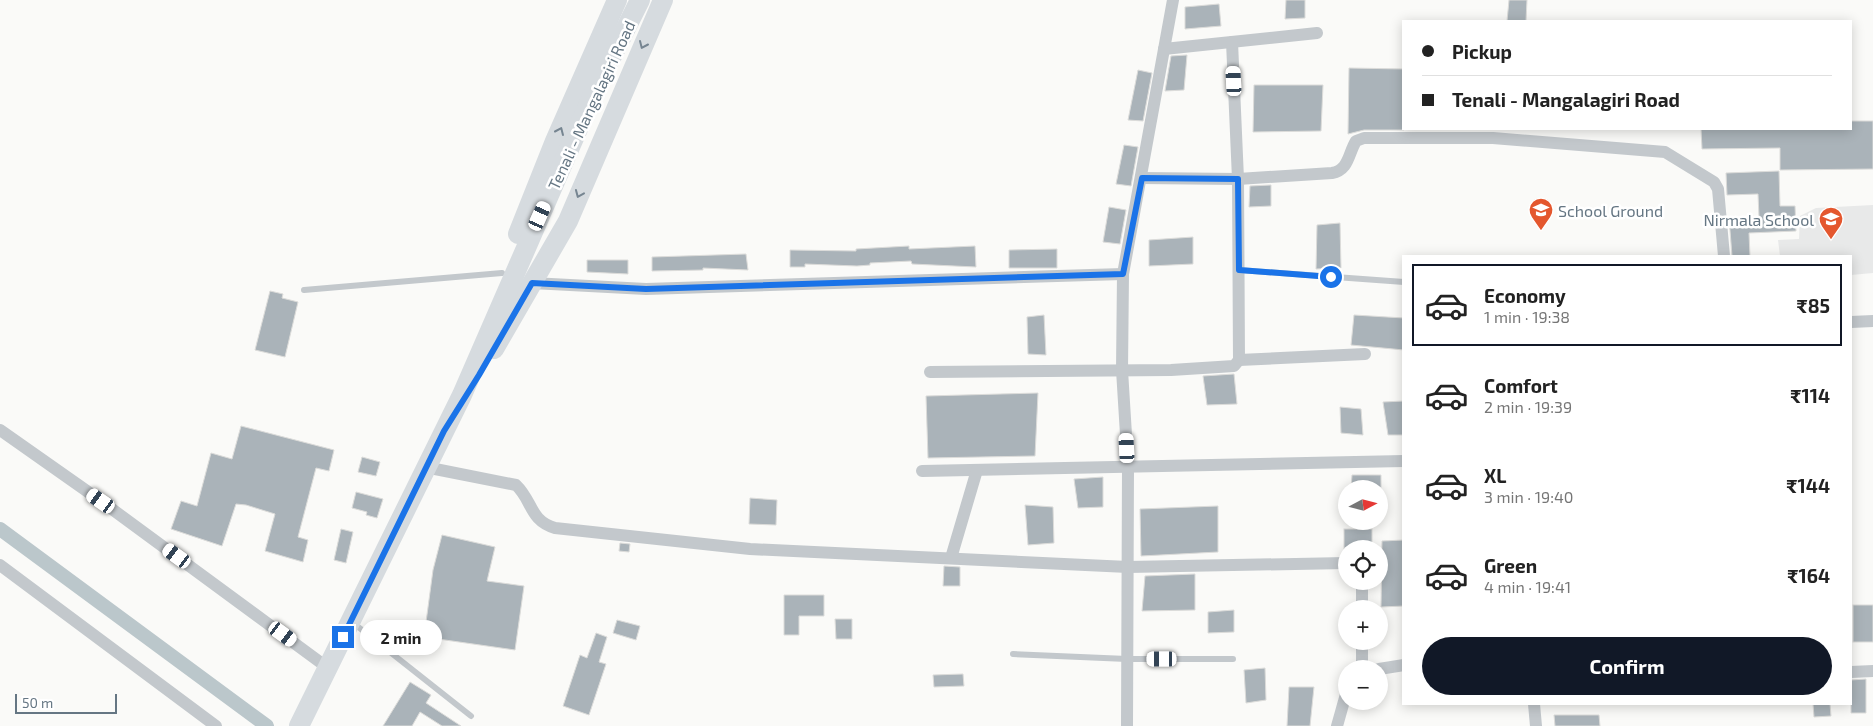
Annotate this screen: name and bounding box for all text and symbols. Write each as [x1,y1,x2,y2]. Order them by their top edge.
street label: Tenali - Mangalagiri Road [543,18,639,192]
one-way arrow [640,39,650,48]
text: Pickup [1452,40,1512,63]
car [1225,66,1242,96]
text: Tenali - Mangalagiri Road [1452,88,1680,111]
one-way arrow [553,127,564,136]
one-way arrow [575,189,585,198]
school or university icon: School Ground [1528,197,1554,231]
car [527,199,552,233]
place label: School Ground [1558,201,1663,220]
school or university icon: Nirmala School [1818,206,1844,240]
place label: Nirmala School [1703,210,1814,229]
route start [1320,266,1342,288]
icon: car [1424,283,1469,328]
text: Economy [1484,284,1566,307]
text: ₹85 [1796,294,1830,317]
text: 1 min · 19:38 [1484,307,1570,326]
icon: car [1424,373,1469,418]
text: Comfort [1484,374,1558,397]
text: ₹114 [1790,384,1830,407]
text: 2 min · 19:39 [1484,397,1572,416]
car [1118,433,1135,463]
icon: car [1424,463,1469,508]
text: XL [1484,464,1506,487]
text: ₹144 [1786,474,1830,497]
north arrow [1338,480,1388,530]
map controls [1338,480,1388,710]
car [84,486,117,516]
text: 3 min · 19:40 [1484,487,1573,506]
button: locate [1338,540,1388,590]
car [160,541,193,571]
icon: car [1424,553,1469,598]
text: Green [1484,554,1537,577]
text: ₹164 [1787,564,1830,587]
text: 4 min · 19:41 [1484,577,1571,596]
button: + [1338,600,1388,650]
car [266,619,299,649]
callout: 2 min [360,620,443,654]
route end [332,626,354,648]
text: 2 min [381,628,421,647]
button: Confirm [1422,637,1832,695]
car [1147,652,1177,667]
button: − [1338,660,1388,710]
scale bar [15,691,118,714]
text: 50 m [22,694,53,711]

